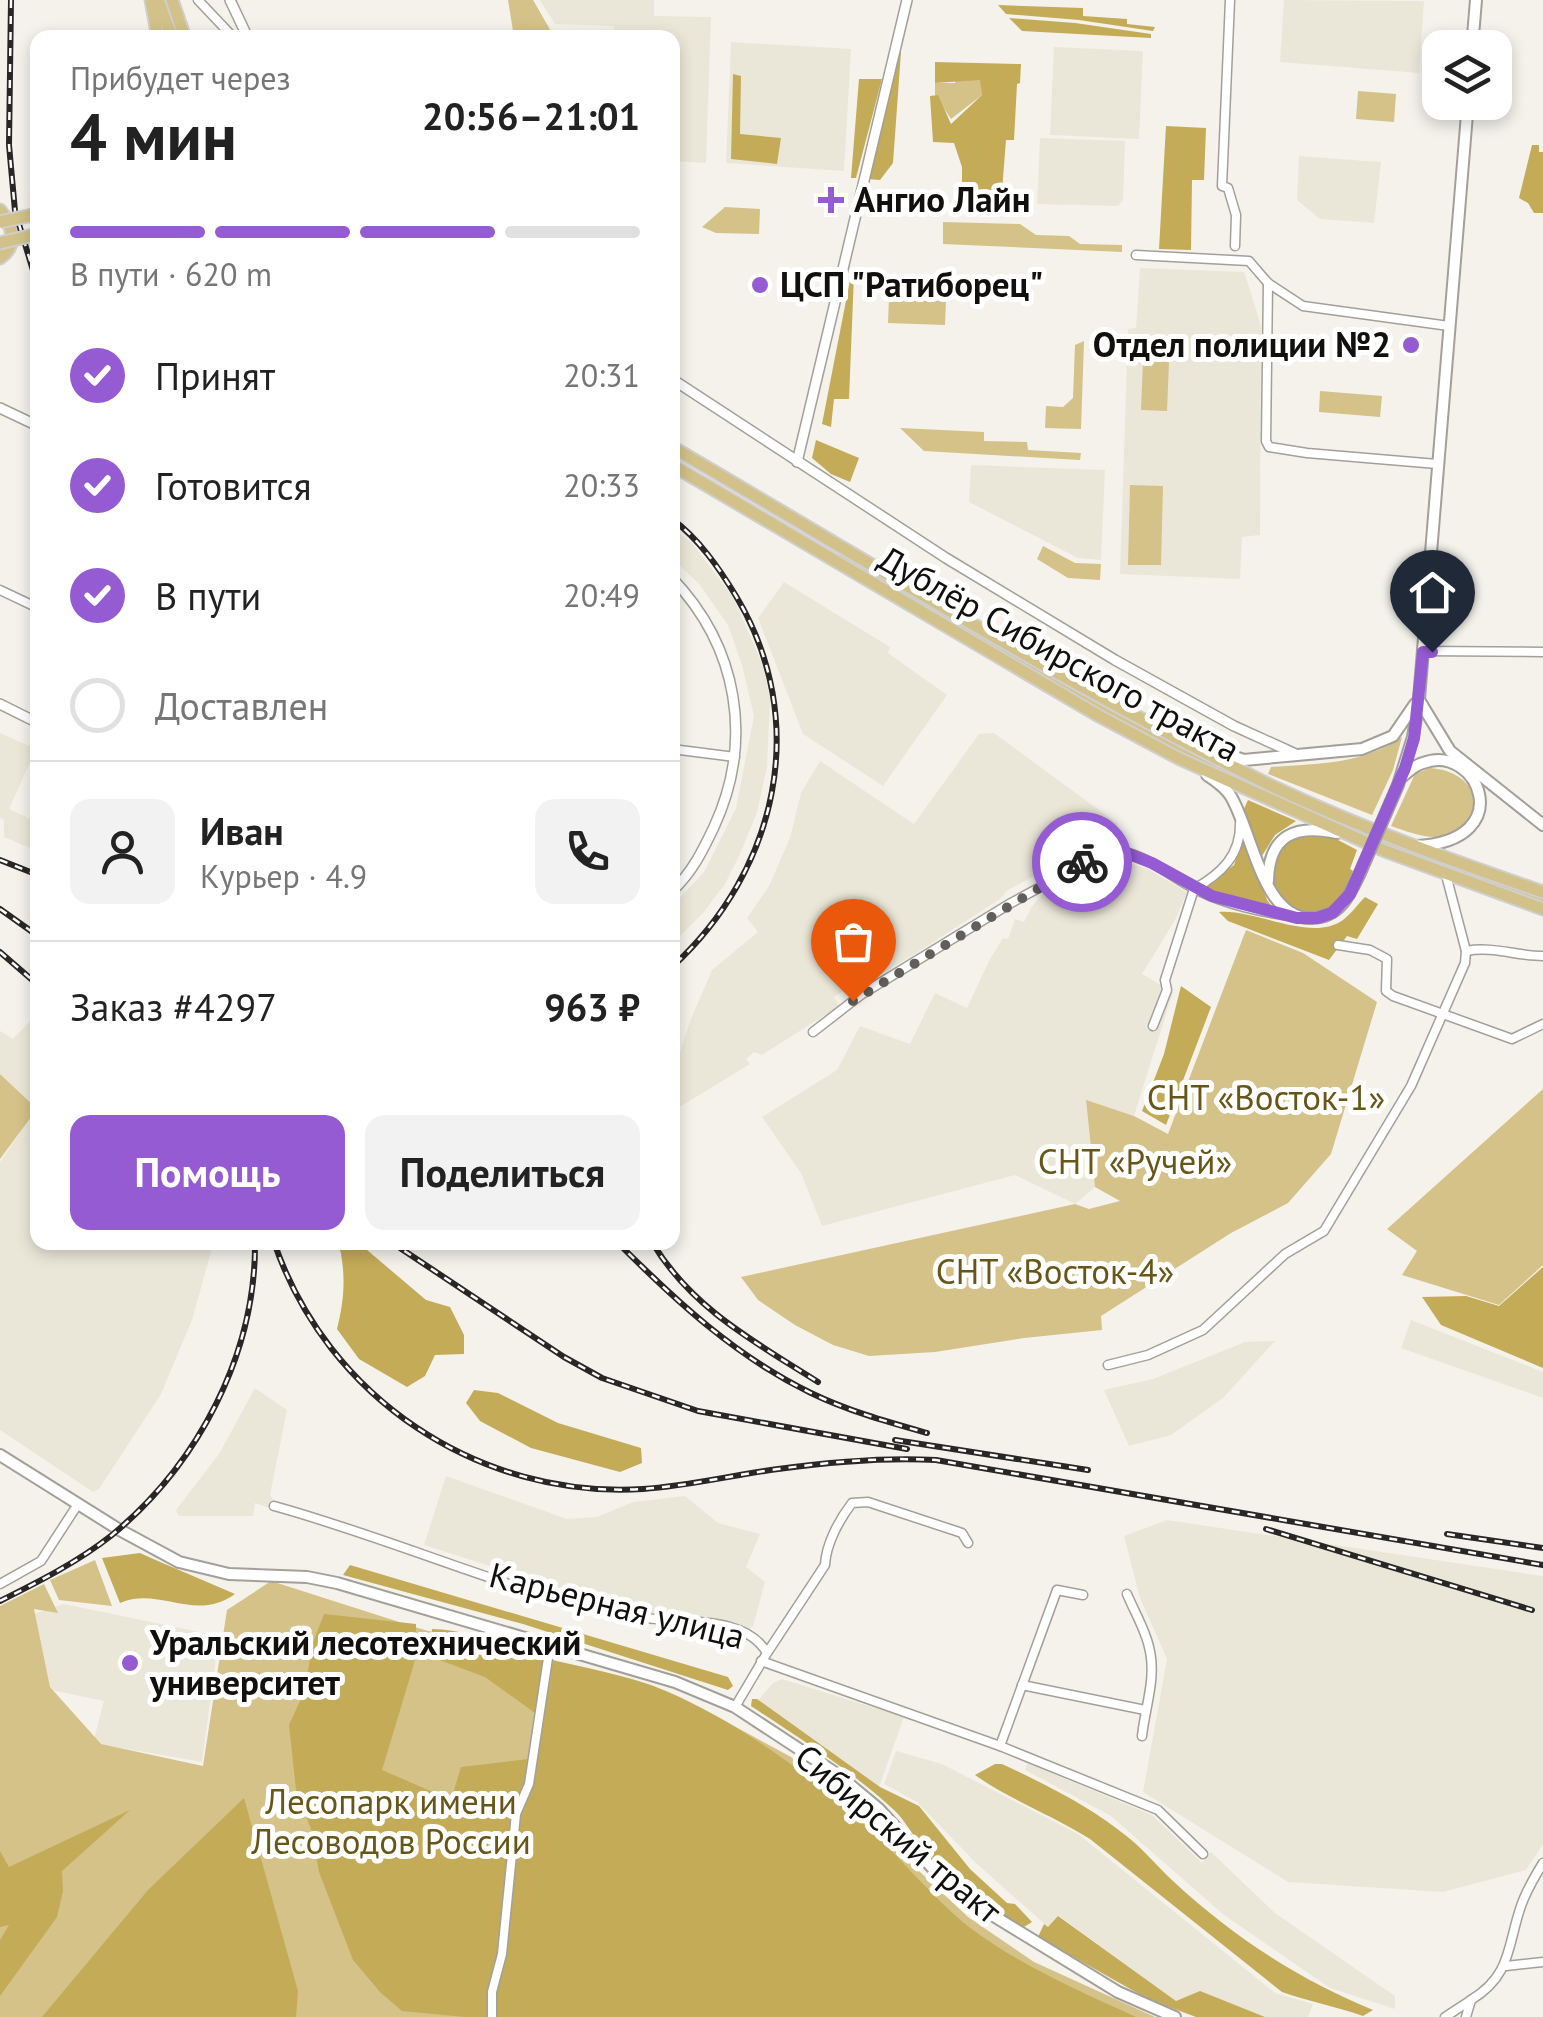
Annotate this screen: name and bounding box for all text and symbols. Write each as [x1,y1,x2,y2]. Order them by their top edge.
map controls [1422,30,1512,120]
button: layers [1422,30,1512,120]
text: Прибудет через [70,57,291,99]
text: 20:56–21:01 [422,91,640,140]
text: 4 мин [70,94,237,178]
place label: Ангио Лайн [854,176,1030,222]
marker: Ангио Лайн [818,187,844,213]
text: В пути · 620 m [70,253,272,295]
place label: ЦСП "Ратиборец" [780,261,1043,307]
marker: ЦСП "Ратиборец" [749,274,771,296]
place label: Отдел полиции №2 [1093,321,1391,367]
marker: Отдел полиции №2 [1400,334,1422,356]
icon: check [70,348,125,403]
text: Принят [155,351,275,400]
text: 20:31 [563,354,640,396]
icon: check [70,458,125,513]
text: Готовится [155,461,312,510]
text: 20:33 [563,464,640,506]
street label: Дублёр Сибирского тракта [871,535,1248,772]
pin [1390,550,1475,653]
icon: home [1405,565,1460,620]
icon: check [70,568,125,623]
text: В пути [155,571,261,620]
text: 20:49 [563,574,640,616]
text: Доставлен [155,681,328,730]
button: person [70,799,175,904]
button: phone [535,799,640,904]
text: Иван [200,806,284,855]
courier [1032,812,1132,912]
icon: bike [1055,835,1110,890]
text: Курьер · 4.9 [200,855,367,897]
pin [811,899,896,1002]
icon: bag [826,914,881,969]
text: Заказ #4297 [70,982,277,1031]
text: 963 ₽ [544,982,640,1031]
park label: СНТ «Восток-1» [1147,1074,1385,1120]
button: Помощь [70,1115,345,1230]
button: Поделиться [365,1115,640,1230]
park label: СНТ «Ручей» [1038,1138,1232,1184]
park label: СНТ «Восток-4» [936,1248,1174,1294]
street label: Карьерная улица [485,1551,750,1659]
place label: Уральский лесотехнический университет [149,1619,581,1705]
marker: Уральский лесотехнический университет [119,1652,141,1674]
street label: Сибирский тракт [786,1733,1012,1933]
park label: Лесопарк имени Лесоводов России [250,1778,531,1864]

